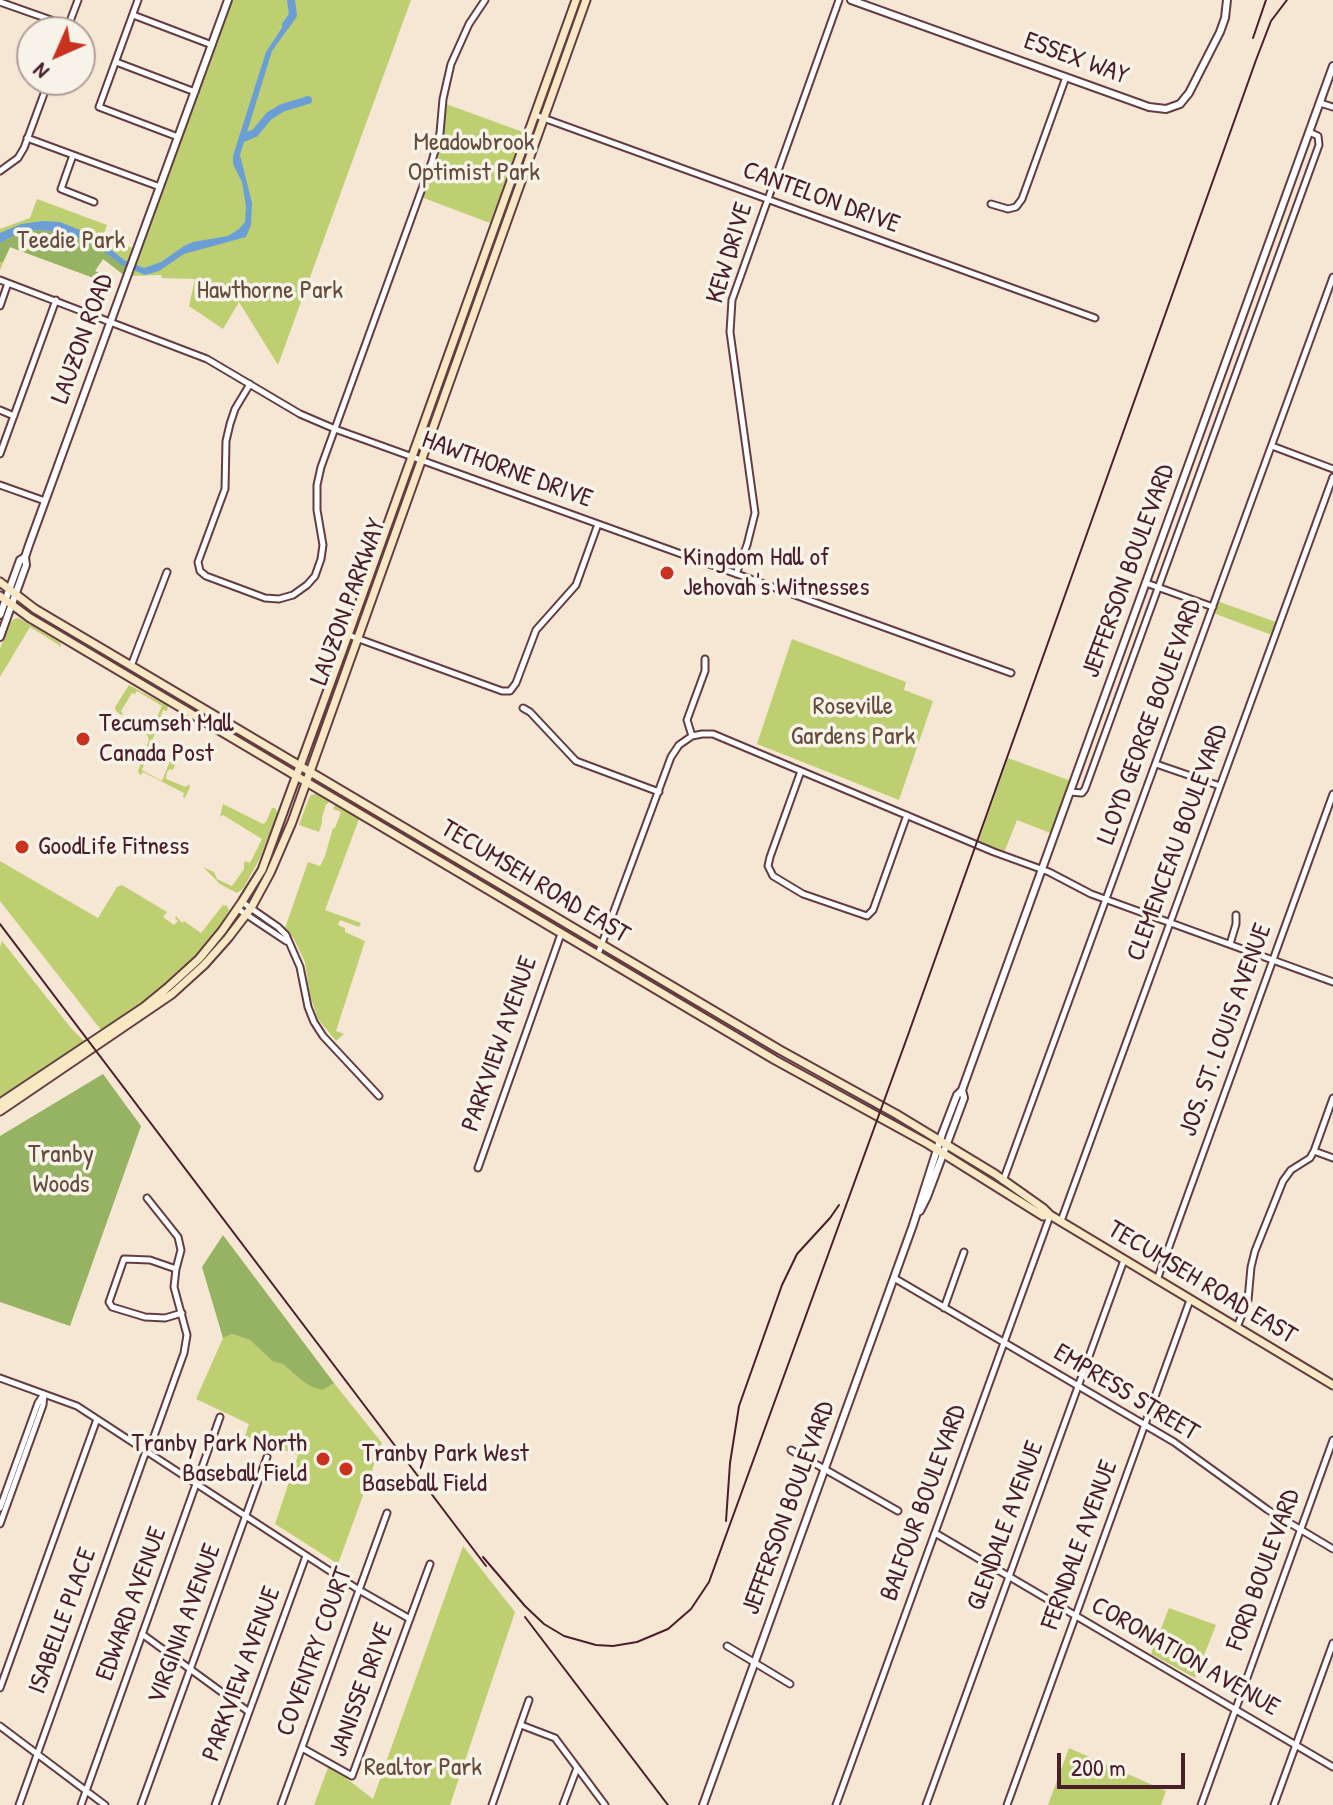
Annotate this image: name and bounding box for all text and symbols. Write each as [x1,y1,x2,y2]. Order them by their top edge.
north arrow [16,16,96,96]
street label: ESSEX WAY [1020,26,1132,92]
text: N [26,57,55,86]
park label: Meadowbrook Optimist Park [408,127,540,188]
street label: CANTELON DRIVE [738,155,904,241]
street label: KEW DRIVE [700,199,760,307]
park label: Teedie Park [17,225,125,257]
street label: LAUZON ROAD [45,270,121,408]
park label: Hawthorne Park [197,275,343,307]
street label: HAWTHORNE DRIVE [417,425,597,515]
street label: JEFFERSON BOULEVARD [1076,460,1182,682]
street label: LAUZON PARKWAY [304,514,394,690]
place label: Kingdom Hall of Jehovah's Witnesses [683,542,869,604]
marker: Kingdom Hall of Jehovah's Witnesses [658,564,676,582]
street label: LLOYD GEORGE BOULEVARD [1091,595,1209,849]
park label: Roseville Gardens Park [791,691,915,752]
place label: Tecumseh Mall Canada Post [99,708,234,770]
street label: CLEMENCEAU BOULEVARD [1121,720,1235,966]
marker: Tecumseh Mall Canada Post [74,730,92,748]
street label: TECUMSEH ROAD EAST [435,813,635,951]
place label: GoodLife Fitness [38,831,189,863]
marker: GoodLife Fitness [13,838,31,856]
street label: JOS. ST. LOUIS AVENUE [1173,919,1279,1141]
street label: PARKVIEW AVENUE [455,952,545,1136]
park label: Tranby Woods [28,1139,94,1200]
street label: TECUMSEH ROAD EAST [1102,1214,1302,1352]
street label: EMPRESS STREET [1048,1337,1204,1449]
street label: JEFFERSON BOULEVARD [736,1397,842,1619]
street label: BALFOUR BOULEVARD [874,1401,974,1605]
place label: Tranby Park North Baseball Field [132,1428,307,1490]
street label: GLENDALE AVENUE [961,1437,1051,1615]
place label: Tranby Park West Baseball Field [362,1438,529,1500]
marker: Tranby Park North Baseball Field [314,1450,332,1468]
street label: FERNDALE AVENUE [1035,1456,1125,1634]
marker: Tranby Park West Baseball Field [337,1460,355,1478]
street label: FORD BOULEVARD [1220,1485,1308,1655]
street label: EDWARD AVENUE [90,1523,174,1685]
street label: VIRGINIA AVENUE [142,1540,228,1708]
street label: ISABELLE PLACE [22,1544,104,1698]
street label: COVENTRY COURT [270,1563,360,1741]
street label: PARKVIEW AVENUE [196,1583,288,1765]
street label: CORONATION AVENUE [1085,1590,1285,1724]
street label: JANISSE DRIVE [323,1619,401,1761]
scale bar [1061,1737,1189,1787]
text: 200 m [1071,1751,1126,1783]
park label: Realtor Park [364,1752,482,1784]

